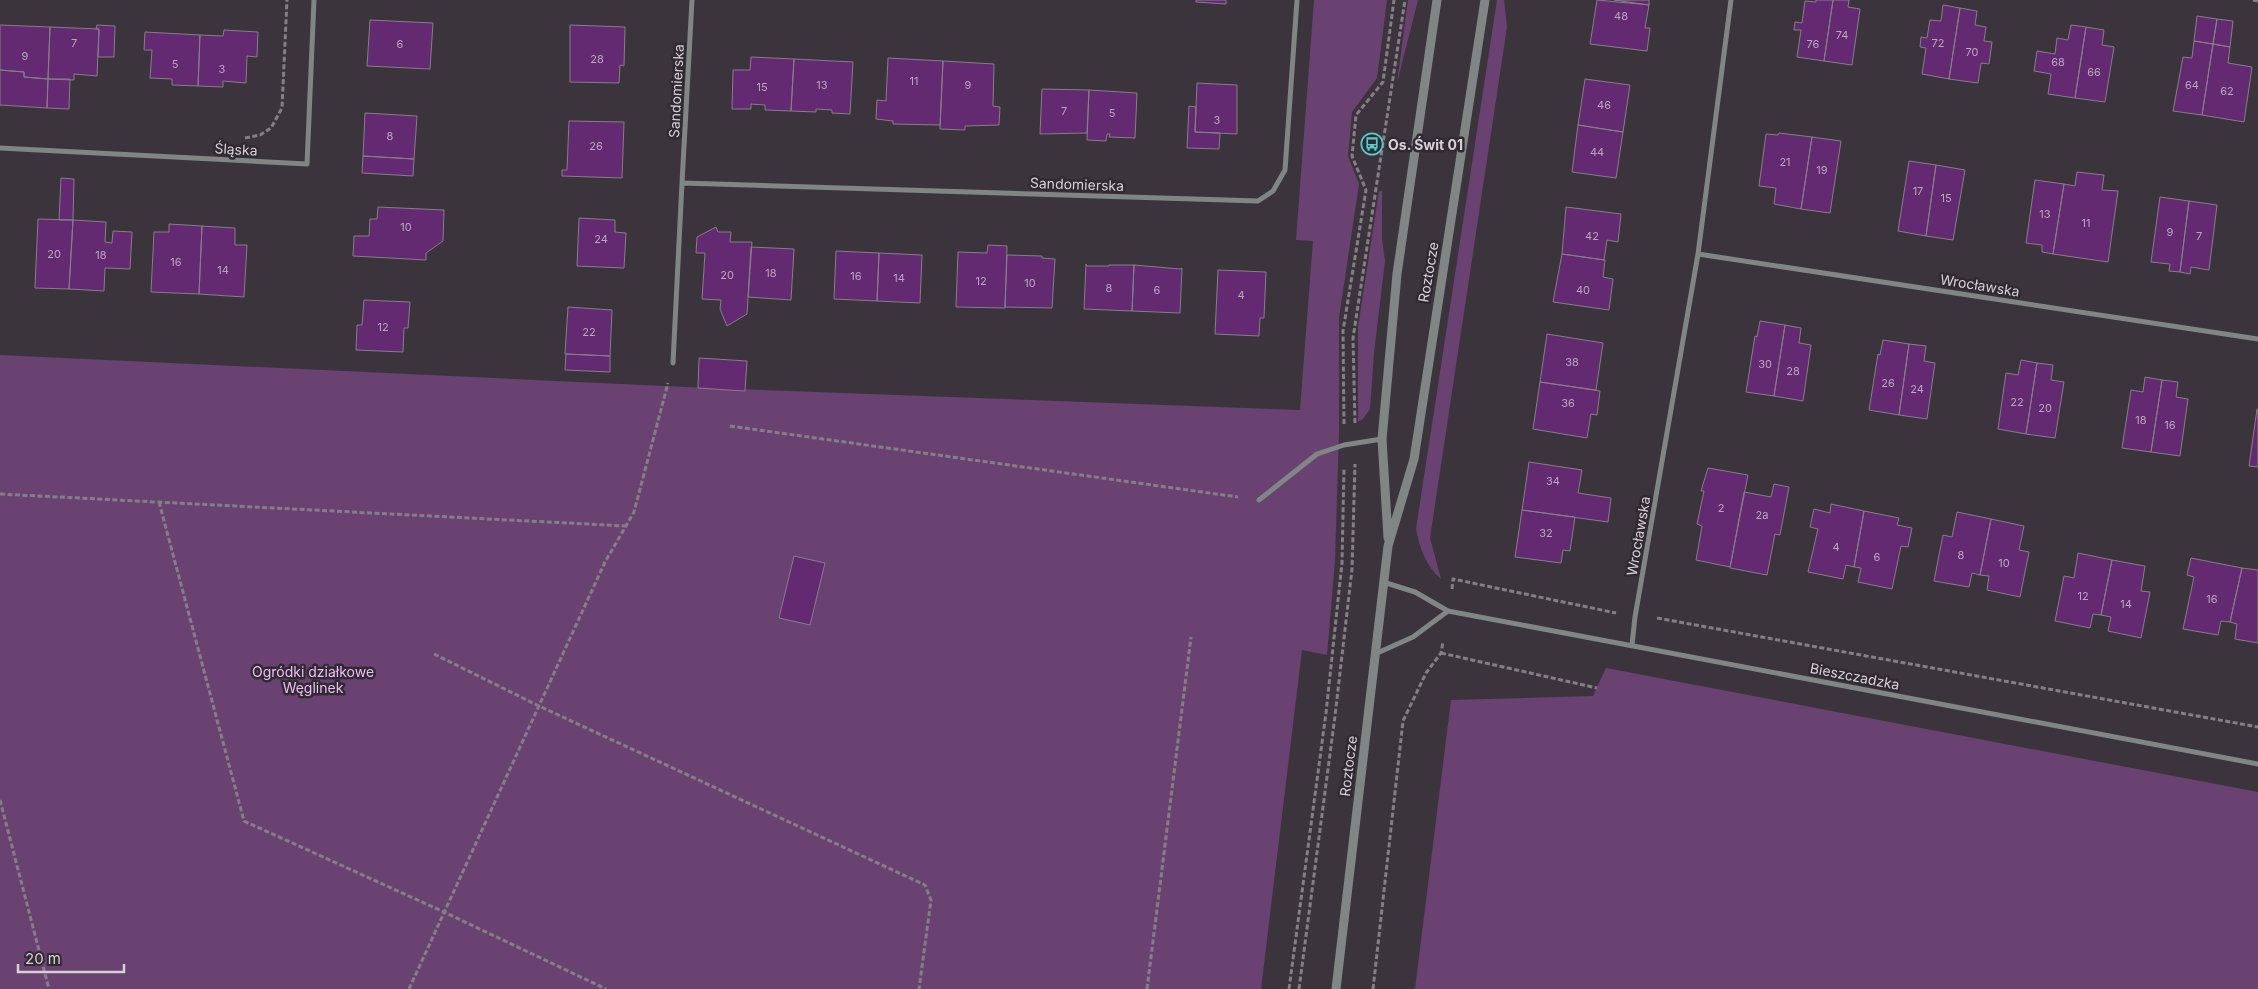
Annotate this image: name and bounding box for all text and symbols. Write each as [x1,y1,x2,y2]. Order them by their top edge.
house number: 48 [1614,9,1628,23]
house number: 74 [1836,28,1848,42]
house number: 7 [71,36,77,50]
house number: 72 [1932,36,1944,50]
house number: 6 [397,37,404,51]
house number: 76 [1807,37,1820,51]
street label: Sandomierska [665,44,687,138]
house number: 70 [1966,45,1979,59]
house number: 9 [22,49,29,63]
house number: 28 [590,52,604,66]
house number: 68 [2051,55,2065,69]
house number: 5 [172,57,179,71]
house number: 3 [219,62,226,76]
house number: 66 [2087,65,2101,79]
house number: 11 [910,74,918,88]
house number: 13 [816,78,828,92]
house number: 9 [965,78,972,92]
house number: 64 [2185,78,2199,92]
house number: 15 [756,80,768,94]
house number: 62 [2220,84,2234,98]
house number: 46 [1597,98,1611,112]
house number: 7 [1061,104,1067,118]
house number: 5 [1109,106,1116,120]
house number: 3 [1214,113,1221,127]
house number: 8 [387,129,394,143]
bus stop icon: Os. Świt 01 [1360,132,1384,156]
place label: Os. Świt 01 [1388,136,1463,153]
street label: Śląska [214,139,258,159]
house number: 26 [589,139,603,153]
house number: 44 [1590,145,1604,159]
house number: 21 [1779,155,1791,169]
house number: 19 [1816,163,1828,177]
street label: Sandomierska [1030,174,1124,194]
house number: 17 [1913,184,1923,198]
house number: 15 [1940,191,1952,205]
house number: 13 [2039,207,2051,221]
house number: 11 [2082,216,2090,230]
house number: 10 [400,220,412,234]
house number: 9 [2167,225,2174,239]
house number: 42 [1585,229,1599,243]
house number: 7 [2196,229,2202,243]
house number: 24 [594,232,608,246]
street label: Roztocze [1414,240,1442,304]
house number: 20 [47,247,61,261]
house number: 18 [95,248,107,262]
house number: 16 [170,255,182,269]
house number: 14 [217,263,229,277]
house number: 18 [765,266,777,280]
house number: 20 [720,268,734,282]
house number: 16 [850,269,862,283]
street label: Wrocławska [1939,270,2021,300]
house number: 14 [893,271,905,285]
house number: 12 [975,274,987,288]
house number: 10 [1024,276,1036,290]
house number: 8 [1106,281,1113,295]
house number: 6 [1154,283,1161,297]
house number: 40 [1576,283,1590,297]
house number: 4 [1237,288,1245,302]
house number: 12 [377,320,389,334]
house number: 22 [582,325,596,339]
house number: 38 [1565,355,1579,369]
house number: 30 [1758,357,1772,371]
house number: 28 [1786,364,1800,378]
house number: 26 [1881,376,1895,390]
house number: 24 [1910,382,1924,396]
house number: 22 [2010,395,2024,409]
house number: 36 [1561,396,1575,410]
house number: 20 [2038,401,2052,415]
house number: 18 [2135,413,2147,427]
house number: 16 [2164,418,2176,432]
house number: 34 [1546,474,1560,488]
street label: Wrocławska [1623,495,1653,577]
house number: 2 [1718,501,1724,515]
house number: 2a [1756,508,1768,522]
house number: 32 [1539,526,1553,540]
house number: 4 [1832,540,1840,554]
house number: 8 [1958,548,1965,562]
house number: 6 [1874,550,1881,564]
house number: 10 [1998,556,2010,570]
house number: 12 [2077,589,2089,603]
house number: 16 [2206,592,2218,606]
house number: 14 [2120,597,2132,611]
street label: Bieszczadzka [1809,659,1901,693]
park label: Ogródki działkowe Węglinek [252,663,374,696]
street label: Roztocze [1336,735,1360,797]
scale bar [18,942,124,974]
text: 20 m [25,949,61,968]

